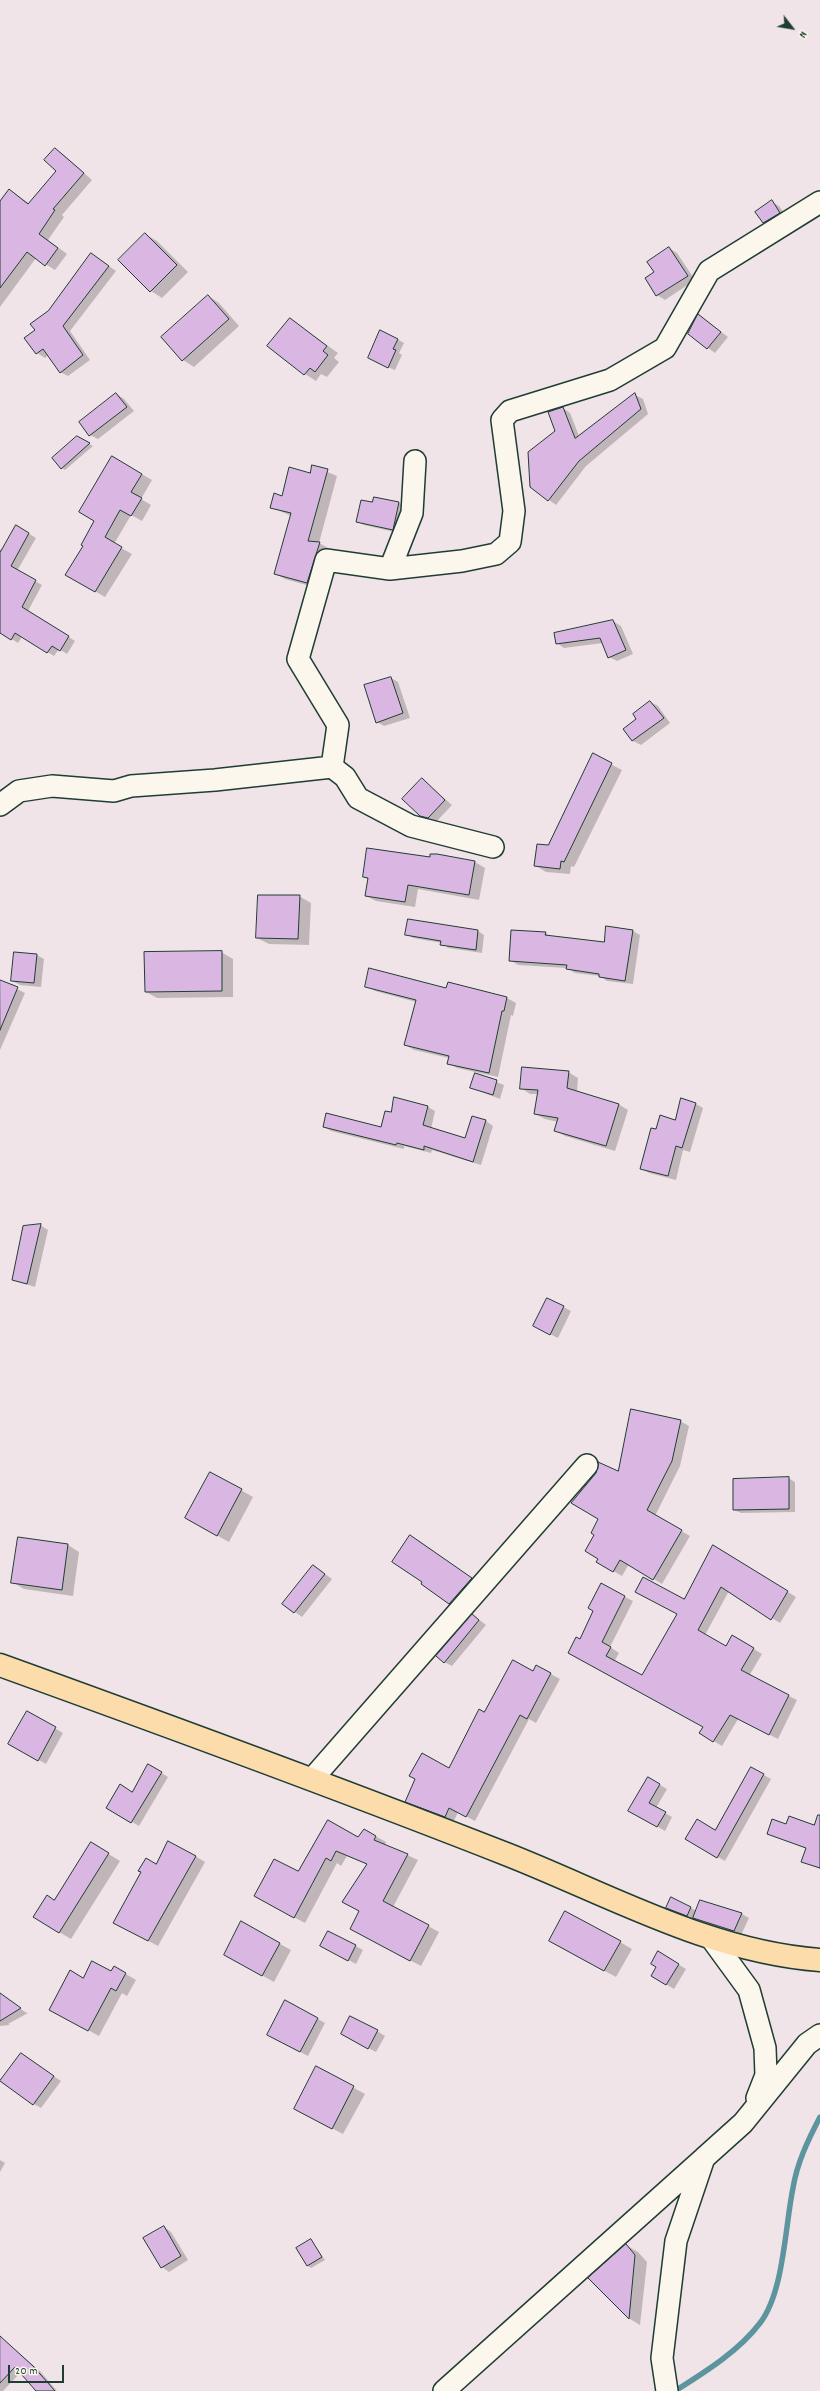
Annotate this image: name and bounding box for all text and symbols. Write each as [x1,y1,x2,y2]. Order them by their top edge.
north arrow [772,8,812,48]
text: N [794,28,811,41]
scale bar [10,2357,66,2383]
text: 20 m [15,2363,38,2380]

